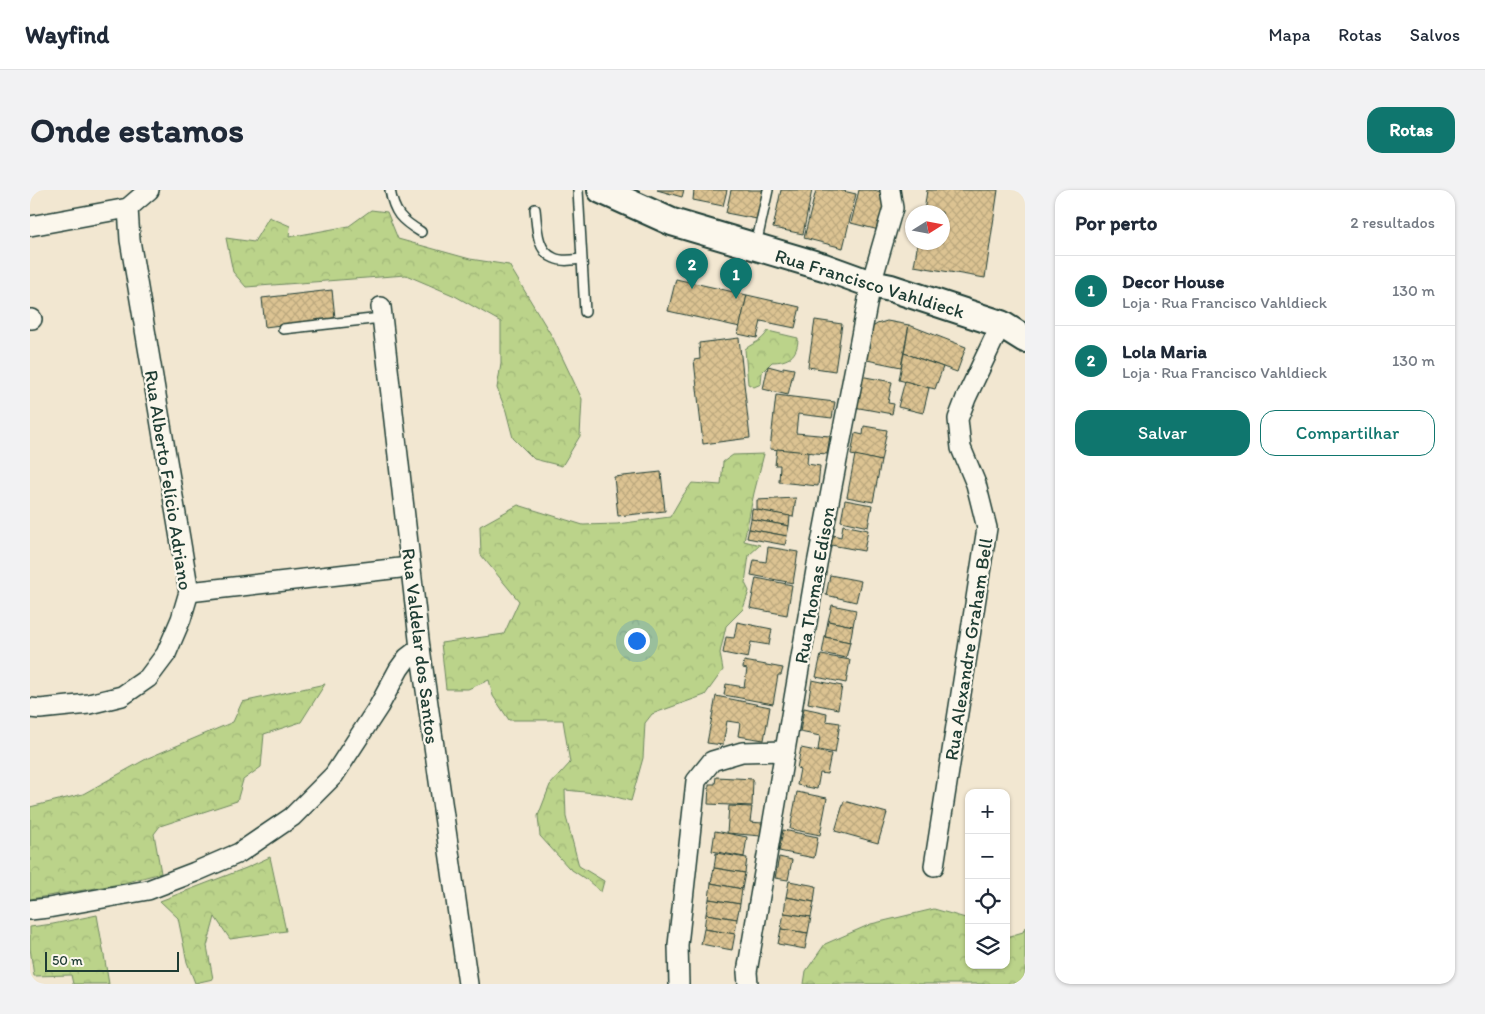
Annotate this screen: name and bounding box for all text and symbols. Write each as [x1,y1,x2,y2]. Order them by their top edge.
text: Wayfind [25,20,109,49]
text: Mapa [1268,24,1310,46]
text: Rotas [1338,24,1382,46]
text: Salvos [1410,24,1460,46]
button: Rotas [1367,107,1455,153]
text: Onde estamos [30,109,244,151]
north arrow [905,205,950,250]
text: Por perto [1075,210,1157,235]
text: 2 resultados [1350,213,1435,232]
street label: Rua Francisco Vahldieck [772,244,968,323]
pin: 2 [676,248,708,289]
pin: 1 [720,258,752,299]
text: Decor House [1122,270,1225,293]
text: 1 [1087,281,1095,300]
text: 130 m [1392,281,1435,300]
text: Loja · Rua Francisco Vahldieck [1122,293,1327,312]
text: Lola Maria [1122,340,1207,363]
text: 2 [1087,351,1095,370]
text: 130 m [1392,351,1435,370]
text: Loja · Rua Francisco Vahldieck [1122,363,1327,382]
street label: Rua Alberto Felício Adriano [140,368,197,592]
button: Salvar [1075,410,1250,456]
button: Compartilhar [1260,410,1435,456]
street label: Rua Thomas Edison [789,505,840,665]
street label: Rua Alexandre Graham Bell [940,535,998,762]
street label: Rua Valdelar dos Santos [397,547,444,745]
your location [624,628,650,654]
map controls [965,789,1010,969]
button: + [965,789,1010,834]
button: − [965,834,1010,879]
button: locate [965,879,1010,924]
button: layers [965,924,1010,969]
scale bar [45,949,179,972]
text: 50 m [52,952,83,969]

